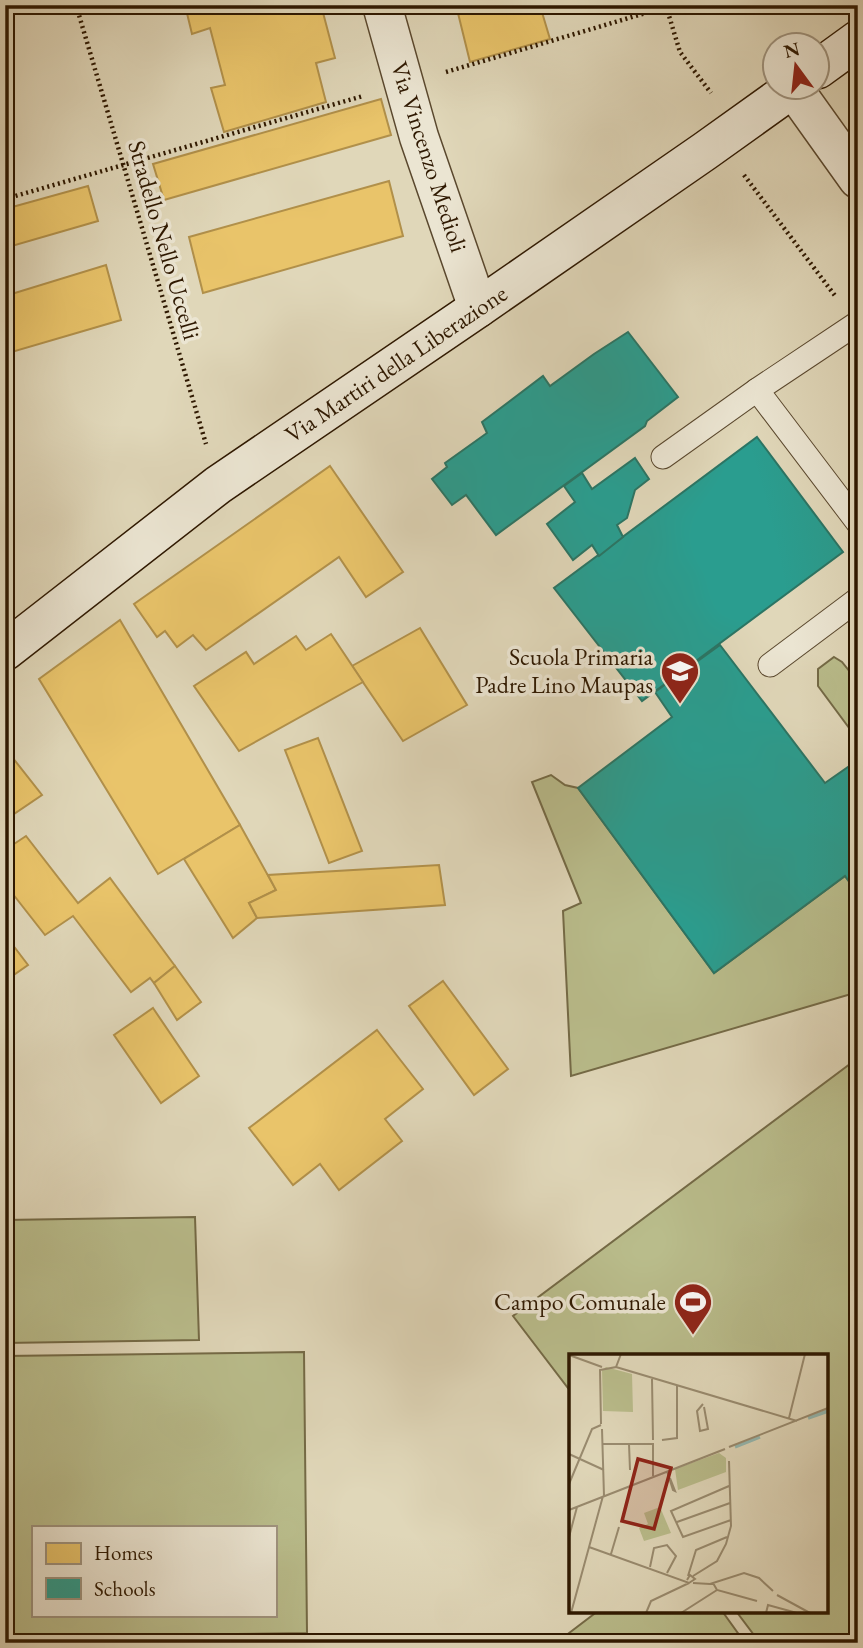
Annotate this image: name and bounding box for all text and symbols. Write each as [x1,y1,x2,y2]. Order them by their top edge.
north arrow [762,32,832,102]
text: N [781,36,803,64]
street label: Via Vincenzo Medioli [384,58,475,256]
street label: Stradello Nello Uccelli [121,137,208,343]
street label: Via Martiri della Liberazione [279,278,513,450]
place label: Scuola Primaria Padre Lino Maupas [475,641,653,700]
school or university icon: Scuola Primaria Padre Lino Maupas [659,650,701,705]
sports icon: Campo Comunale [672,1281,714,1336]
place label: Campo Comunale [494,1286,666,1317]
inset map [569,1354,828,1613]
legend [32,1526,276,1616]
text: Homes [94,1539,153,1566]
text: Schools [94,1575,156,1602]

